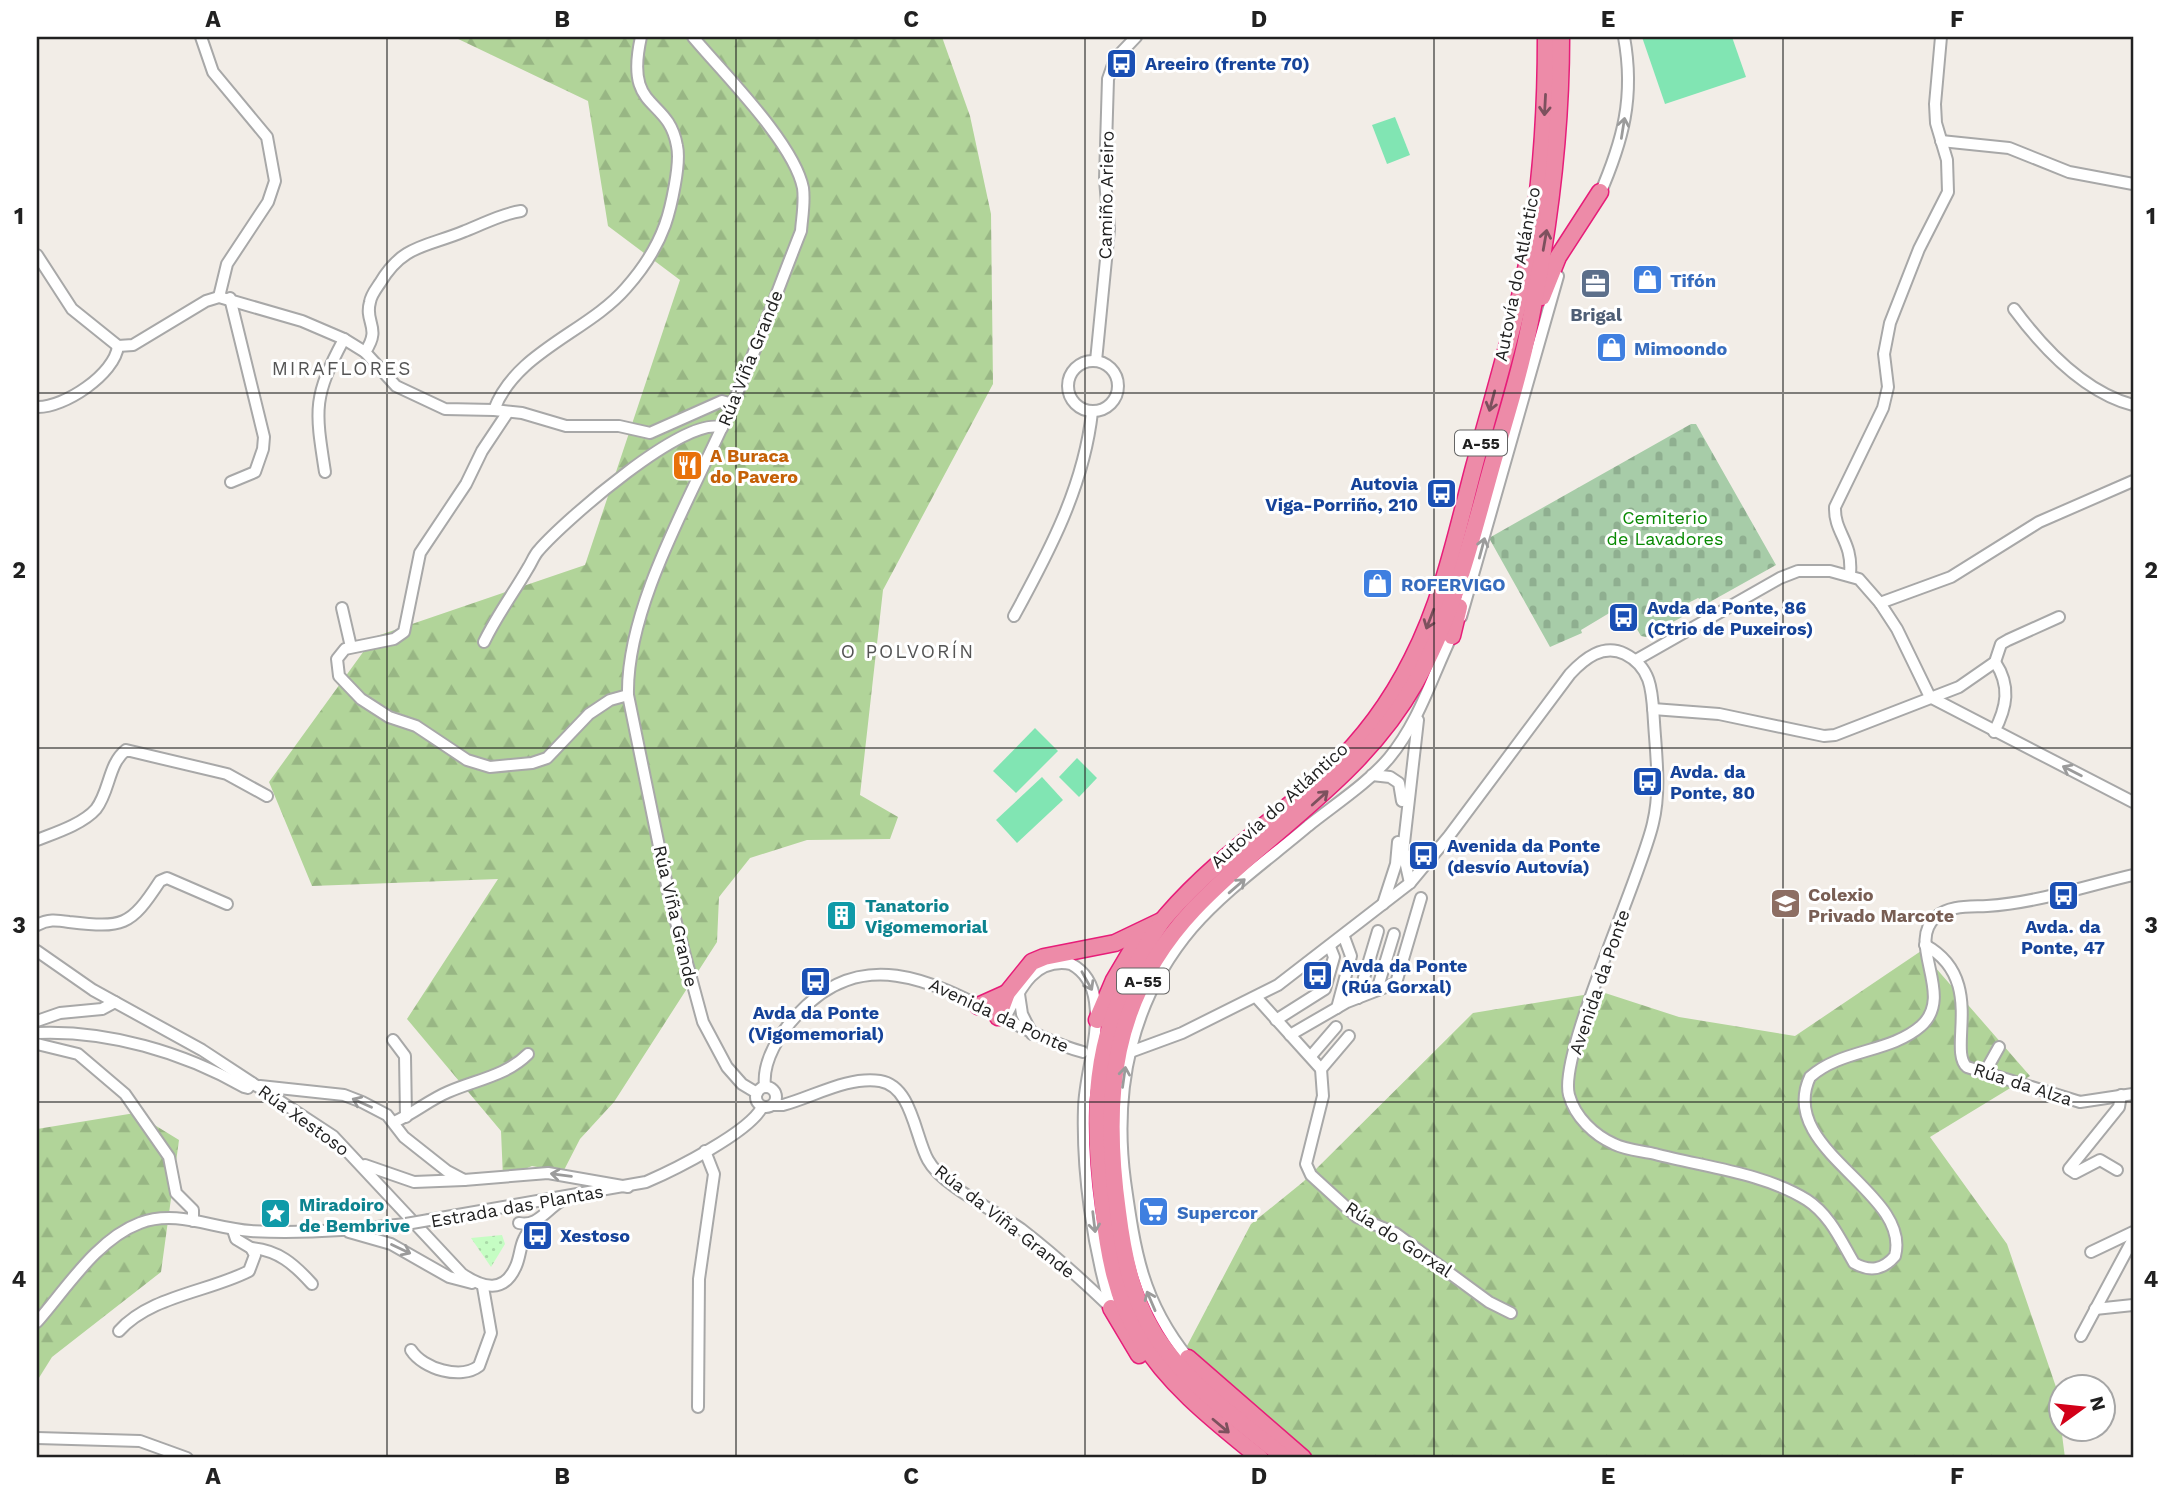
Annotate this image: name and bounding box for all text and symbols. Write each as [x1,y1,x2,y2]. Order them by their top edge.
text: A [205,6,221,33]
text: B [554,6,570,33]
text: C [903,6,919,33]
text: D [1251,6,1267,33]
text: E [1601,6,1615,33]
text: F [1950,6,1964,33]
bus stop icon: Areeiro (frente 70) [1105,46,1139,80]
place label: Areeiro (frente 70) [1145,53,1310,74]
one-way arrow [1538,93,1551,116]
one-way arrow [1617,117,1630,140]
street label: Camiño Arieiro [1094,130,1118,260]
street label: Autovía do Atlántico [1490,185,1544,363]
text: 1 [14,203,24,230]
text: 1 [2146,203,2156,230]
one-way arrow [1538,229,1552,252]
shop icon: Tifón [1630,263,1664,297]
office icon: Brigal [1579,267,1613,301]
place label: Tifón [1670,270,1716,291]
street label: Rúa Viña Grande [713,287,787,429]
place label: Brigal [1570,304,1622,325]
shop icon: Mimoondo [1594,331,1628,365]
place label: Mimoondo [1634,338,1728,359]
district label: MIRAFLORES [272,357,412,380]
one-way arrow [1485,389,1498,411]
road number: A-55 [1455,430,1507,456]
place label: A Buraca do Pavero [710,445,798,487]
restaurant icon: A Buraca do Pavero [670,448,704,482]
place label: Autovia Viga-Porriño, 210 [1265,473,1419,515]
bus stop icon: Autovia Viga-Porriño, 210 [1424,476,1458,510]
park label: Cemiterio de Lavadores [1607,507,1723,549]
one-way arrow [1476,537,1489,560]
text: 2 [12,557,26,584]
text: 2 [2144,557,2158,584]
shop icon: ROFERVIGO [1361,567,1395,601]
place label: ROFERVIGO [1401,574,1506,595]
place label: Avda da Ponte, 86 (Ctrio de Puxeiros) [1647,597,1813,639]
bus stop icon: Avda da Ponte, 86 (Ctrio de Puxeiros) [1607,600,1641,634]
one-way arrow [1422,608,1435,630]
district label: O POLVORÍN [841,640,975,663]
street label: Autovía do Atlántico [1206,738,1352,872]
place label: Avda. da Ponte, 80 [1670,761,1755,803]
bus stop icon: Avda. da Ponte, 80 [1630,764,1664,798]
one-way arrow [2062,764,2083,778]
one-way arrow [1311,790,1329,806]
place label: Avenida da Ponte (desvío Autovía) [1447,835,1600,877]
bus stop icon: Avenida da Ponte (desvío Autovía) [1407,838,1441,872]
street label: Rúa Viña Grande [649,843,703,989]
one-way arrow [1228,878,1246,894]
bus stop icon: Avda. da Ponte, 47 [2046,879,2080,913]
place label: Colexio Privado Marcote [1808,884,1954,926]
school or university icon: Colexio Privado Marcote [1768,887,1802,921]
place label: Tanatorio Vigomemorial [865,895,988,937]
building icon: Tanatorio Vigomemorial [825,898,859,932]
street label: Avenida da Ponte [1564,907,1634,1057]
text: 3 [12,912,26,939]
text: 3 [2144,912,2158,939]
place label: Avda. da Ponte, 47 [2021,916,2105,958]
place label: Avda da Ponte (Rúa Gorxal) [1341,955,1468,997]
bus stop icon: Avda da Ponte (Rúa Gorxal) [1301,958,1335,992]
bus stop icon: Avda da Ponte (Vigomemorial) [799,965,833,999]
road number: A-55 [1117,968,1169,993]
one-way arrow [1080,971,1094,991]
street label: Avenida da Ponte [926,973,1072,1057]
place label: Avda da Ponte (Vigomemorial) [748,1002,884,1044]
street label: Rúa da Alza [1971,1058,2075,1110]
one-way arrow [1118,1066,1131,1089]
street label: Rúa Xestoso [254,1080,354,1160]
one-way arrow [352,1095,373,1108]
street label: Rúa da Viña Grande [931,1160,1079,1282]
one-way arrow [550,1169,573,1182]
street label: Estrada das Plantas [429,1180,605,1232]
place label: Miradoiro de Bembrive [299,1194,410,1236]
supermarket icon: Supercor [1137,1195,1171,1229]
place icon: Miradoiro de Bembrive [259,1197,293,1231]
street label: Rúa do Gorxal [1342,1197,1457,1282]
place label: Supercor [1177,1202,1258,1223]
one-way arrow [1087,1210,1100,1233]
bus stop icon: Xestoso [520,1218,554,1252]
place label: Xestoso [560,1225,630,1246]
one-way arrow [390,1243,411,1256]
text: 4 [12,1266,27,1293]
text: 4 [2144,1266,2159,1293]
one-way arrow [1144,1291,1157,1312]
north arrow [2048,1372,2118,1442]
text: N [2085,1394,2111,1414]
one-way arrow [1212,1418,1230,1434]
text: A [205,1463,221,1490]
text: B [554,1463,570,1490]
text: C [903,1463,919,1490]
text: D [1251,1463,1267,1490]
text: E [1601,1463,1615,1490]
text: F [1950,1463,1964,1490]

